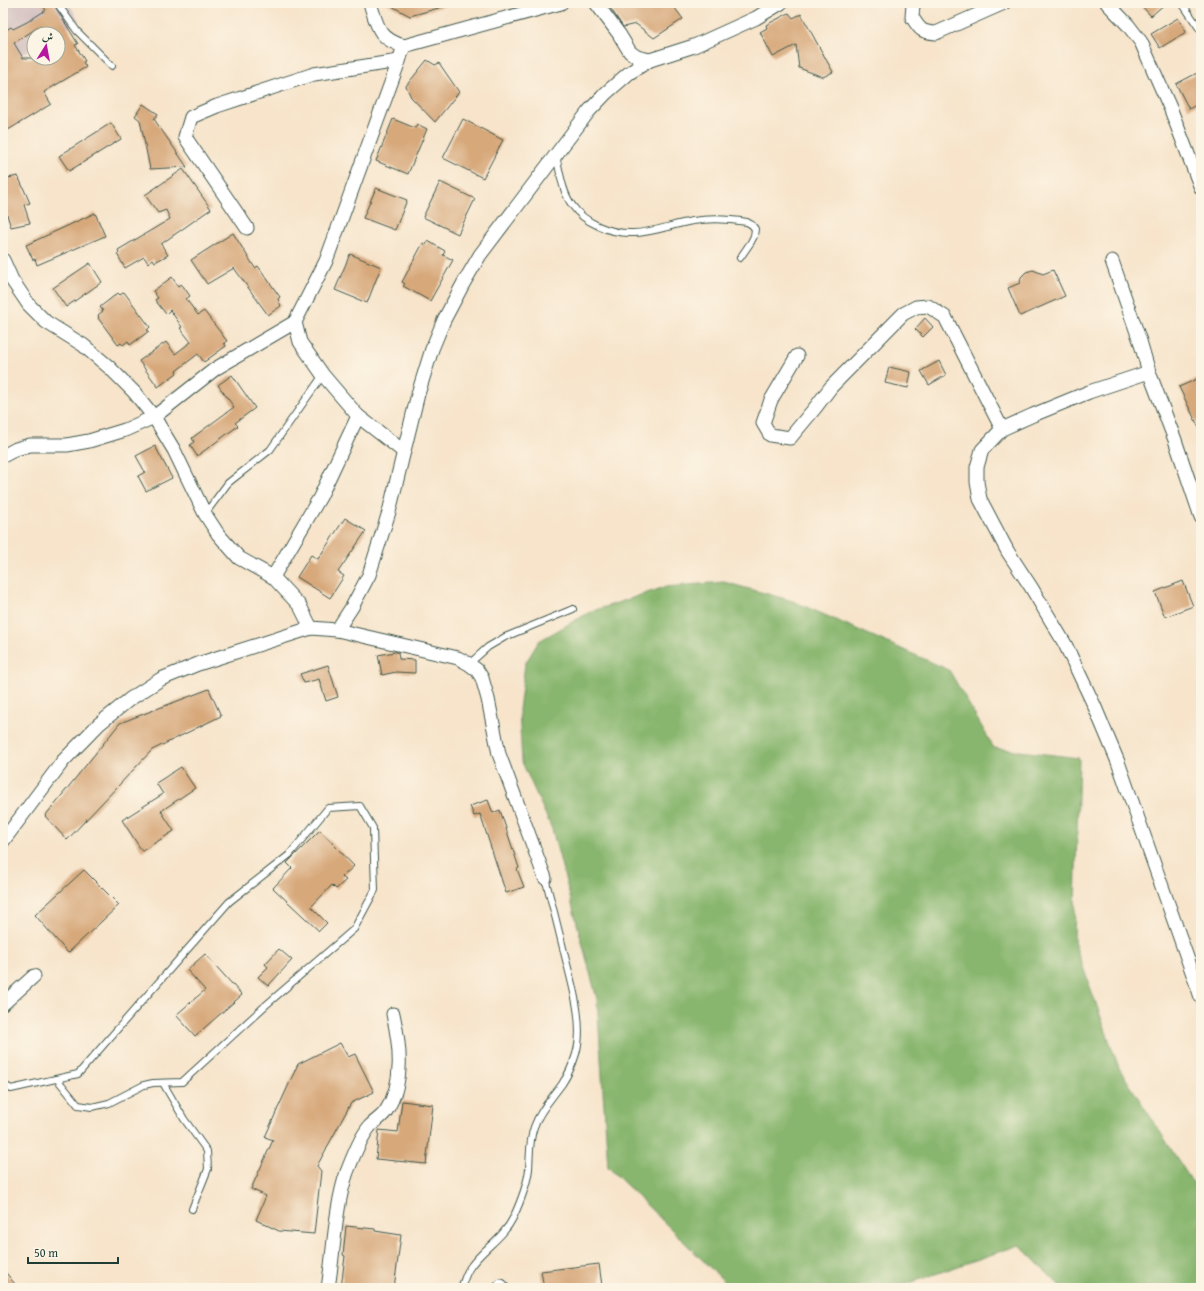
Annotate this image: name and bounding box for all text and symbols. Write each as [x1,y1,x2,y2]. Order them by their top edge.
north arrow [26,26,66,66]
text: ش [41,27,55,45]
scale bar [28,1239,118,1265]
text: 50 m [34,1244,58,1261]

